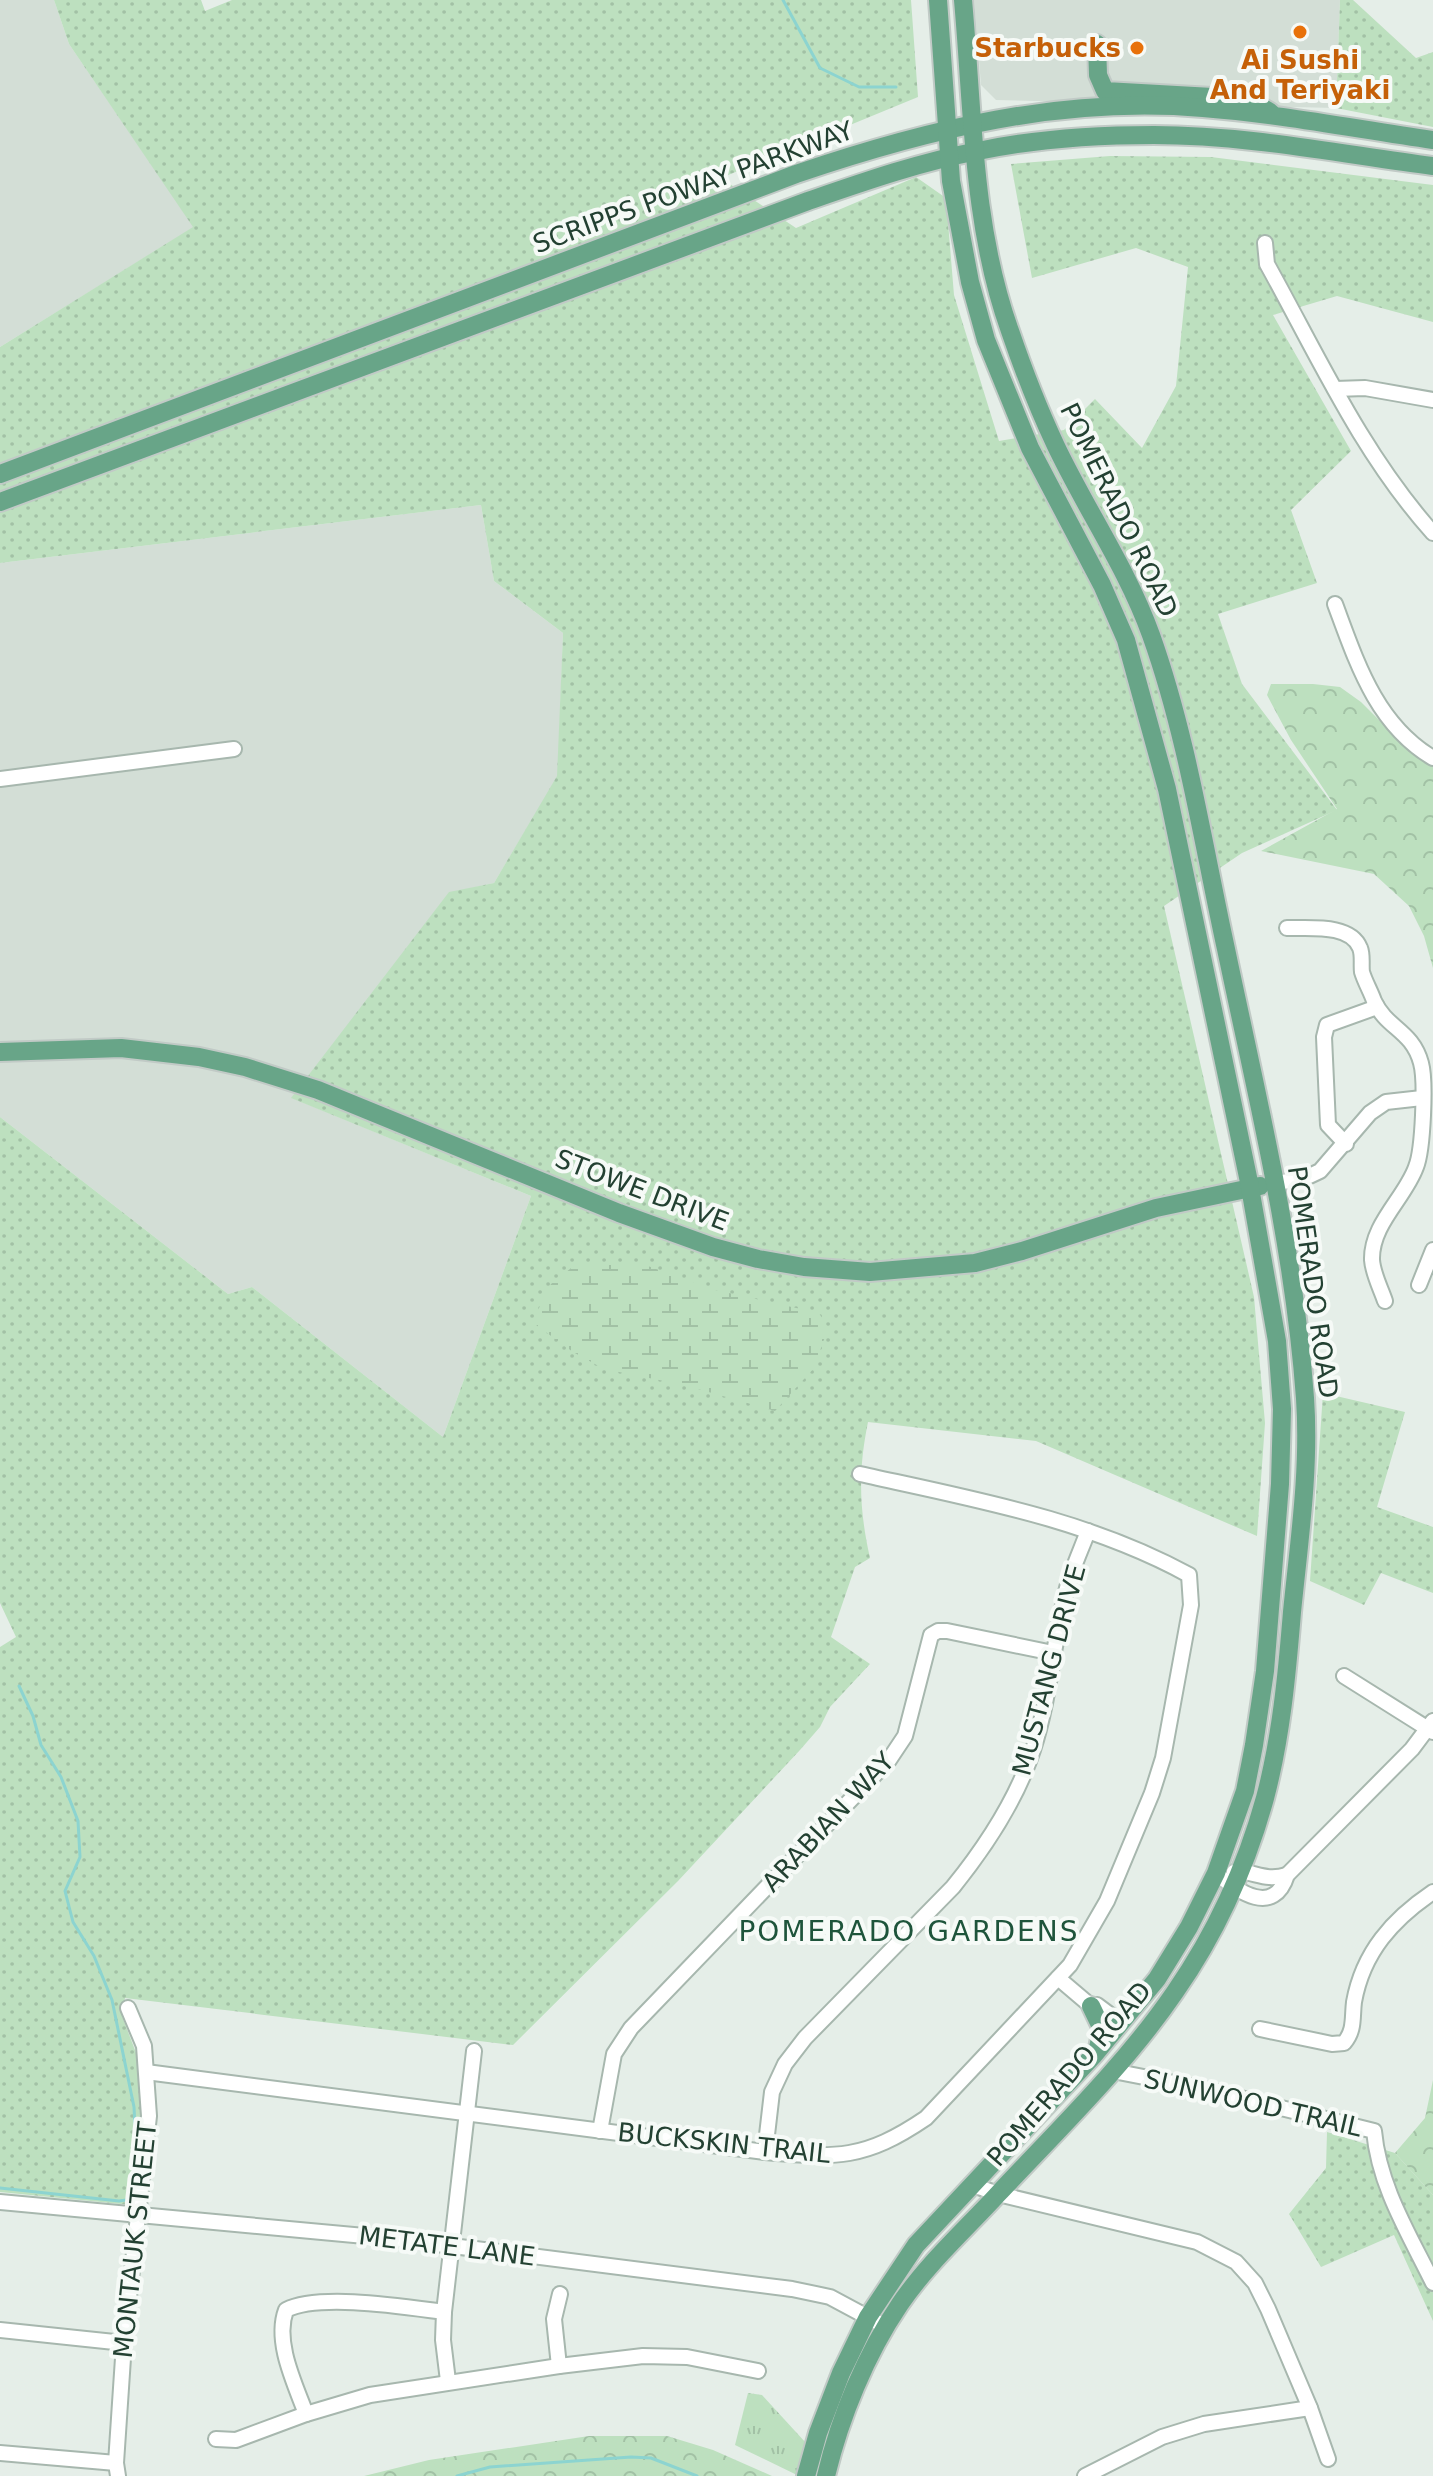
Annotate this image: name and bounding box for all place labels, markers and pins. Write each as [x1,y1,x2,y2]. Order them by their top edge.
marker: Ai Sushi And Teriyaki [1291,23,1309,41]
place label: Starbucks [974,33,1121,63]
marker: Starbucks [1128,39,1146,57]
place label: Ai Sushi And Teriyaki [1210,45,1390,105]

